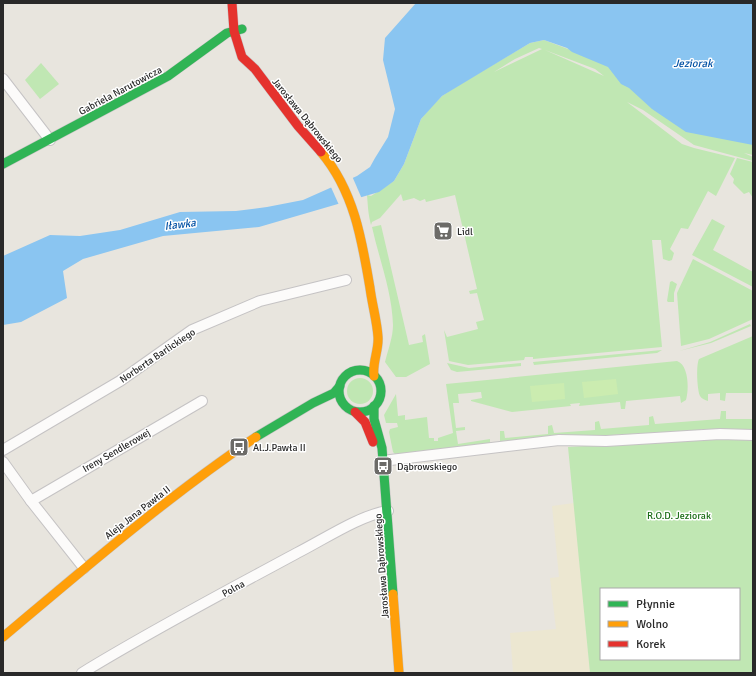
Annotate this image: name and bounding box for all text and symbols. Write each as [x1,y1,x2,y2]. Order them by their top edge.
water label: Jeziorak [673,57,714,70]
street label: Gabriela Narutowicza [77,64,164,118]
street label: Jarosława Dąbrowskiego [269,76,345,165]
water label: Iławka [164,216,197,233]
supermarket icon: Lidl [432,220,454,242]
place label: Lidl [457,226,473,238]
street label: Norberta Barlickiego [117,326,198,386]
street label: Ireny Sendlerowej [80,427,153,475]
bus stop icon: Al.J.Pawła II [228,436,250,458]
place label: Al.J.Pawła II [253,442,306,454]
bus stop icon: Dąbrowskiego [372,455,394,477]
place label: Dąbrowskiego [397,461,457,473]
street label: Aleja Jana Pawła II [102,483,173,542]
park label: R.O.D. Jeziorak [647,510,711,522]
street label: Jarosława Dąbrowskiego [372,513,392,619]
street label: Polna [220,578,247,600]
legend [600,588,740,660]
text: Płynnie [636,597,675,612]
text: Wolno [636,617,668,632]
text: Korek [636,637,665,652]

